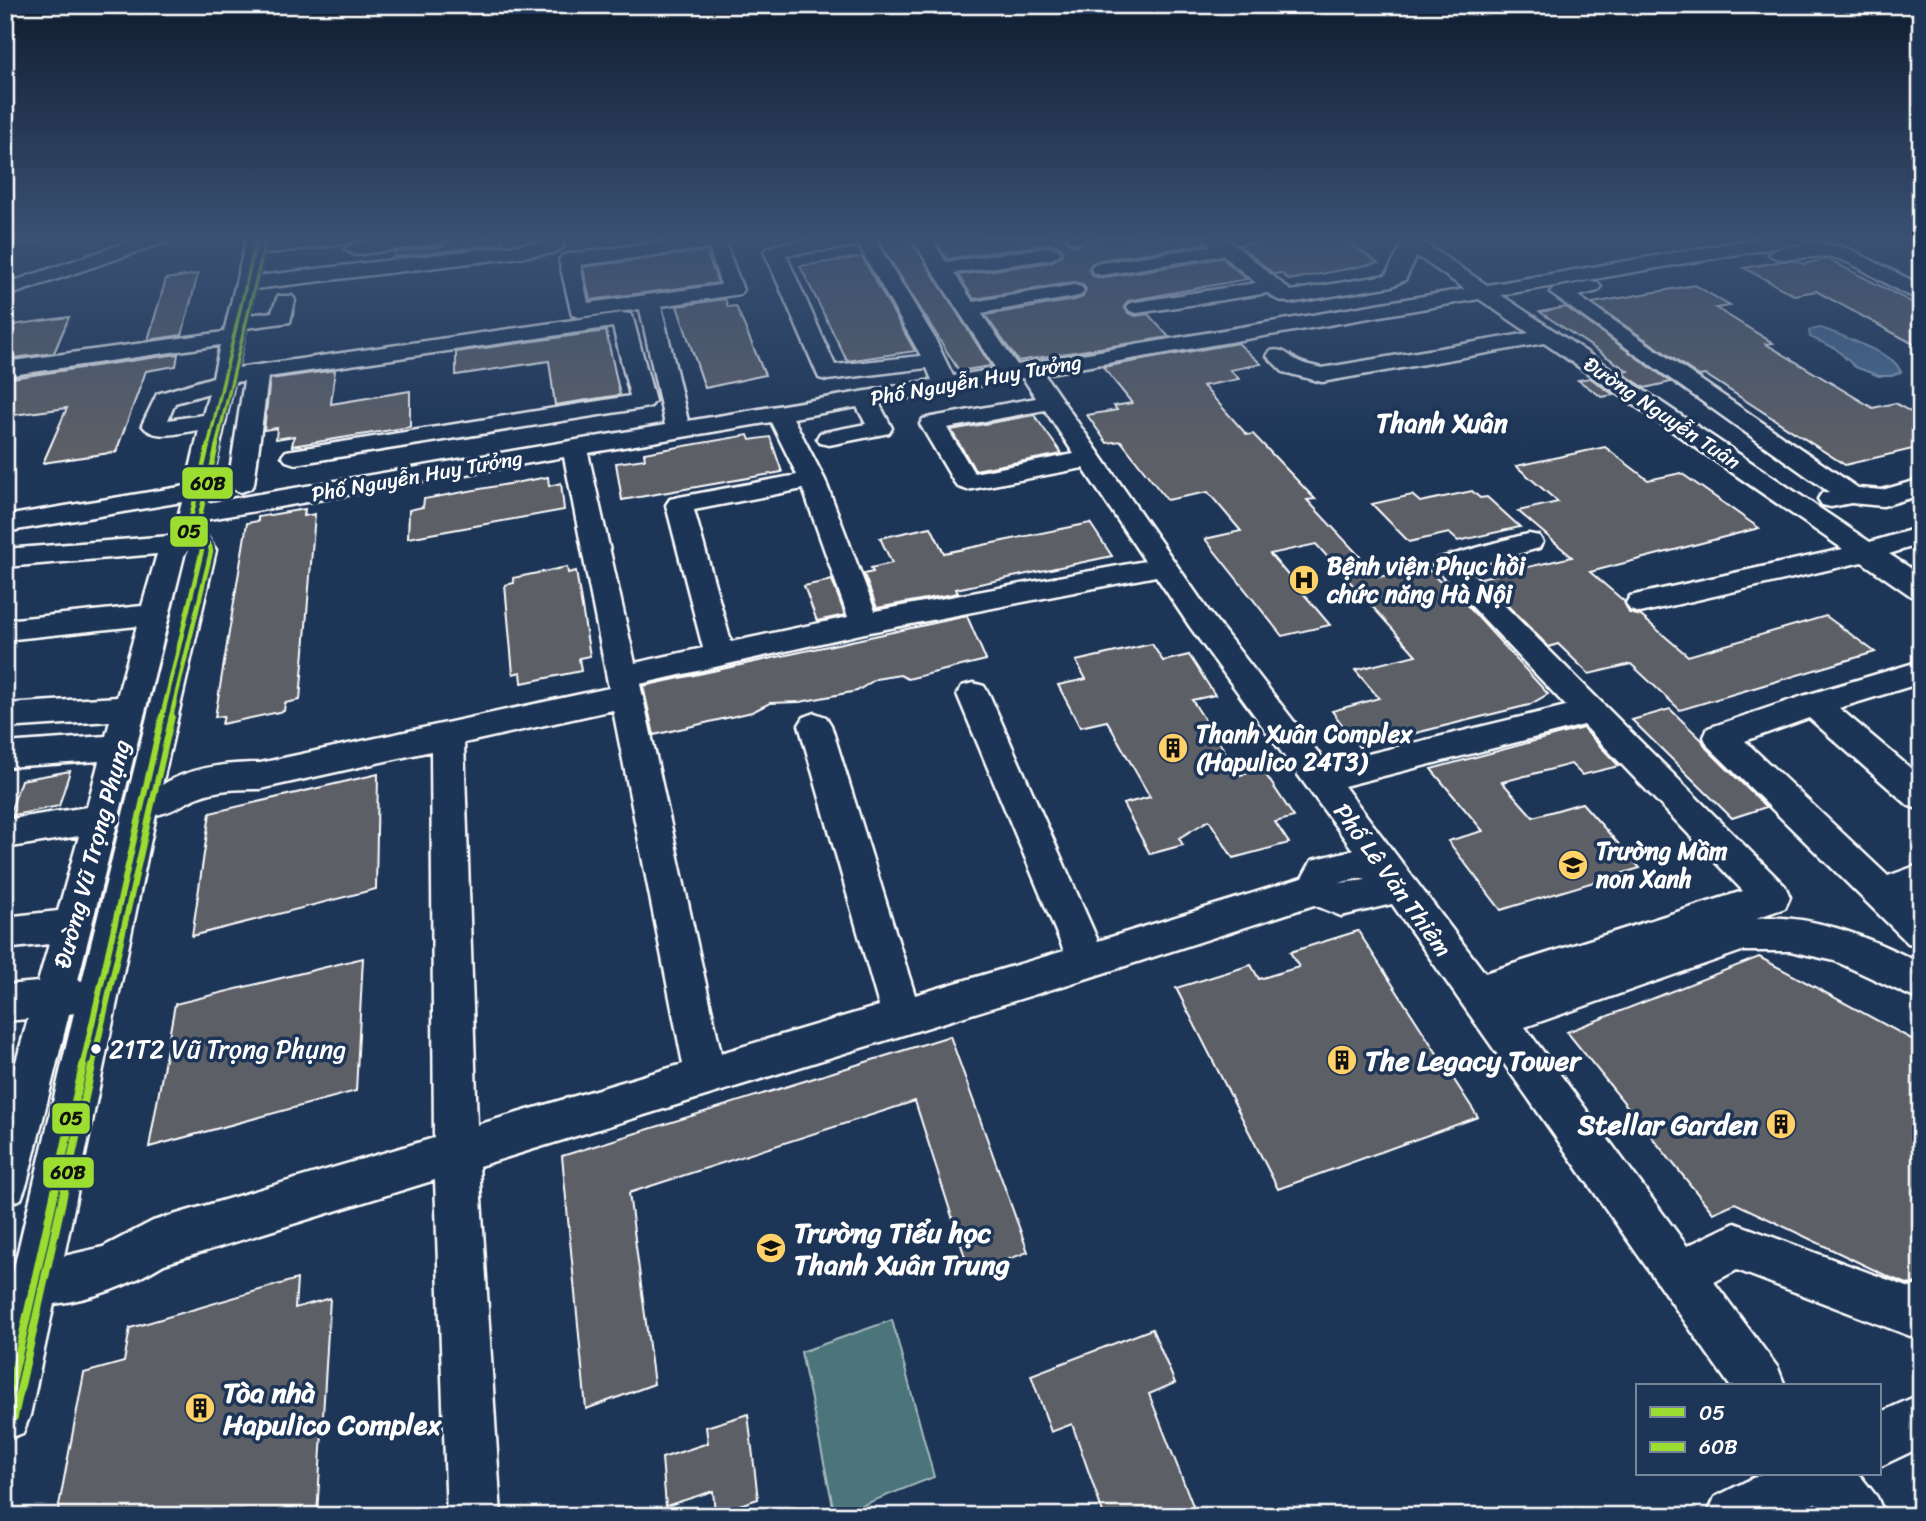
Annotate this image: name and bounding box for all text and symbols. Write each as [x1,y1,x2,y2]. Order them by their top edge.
street label: Phố Nguyễn Huy Tưởng [867,343,1085,417]
street label: Đường Nguyễn Tuân [1575,346,1749,480]
district label: Thanh Xuân [1376,400,1508,446]
street label: Phố Nguyễn Huy Tưởng [308,439,526,513]
line badge: 60B [181,466,234,500]
text: 60B [190,467,225,500]
line badge: 05 [169,515,209,548]
text: 05 [177,515,201,548]
place label: Bệnh viện Phục hồi chức năng Hà Nội [1326,545,1527,615]
hospital icon: Bệnh viện Phục hồi chức năng Hà Nội [1287,563,1321,597]
place label: Thanh Xuân Complex (Hapulico 24T3) [1196,713,1413,783]
building icon: Thanh Xuân Complex (Hapulico 24T3) [1156,731,1190,765]
street label: Đường Vũ Trọng Phụng [41,735,143,973]
street label: Phố Lê Văn Thiêm [1322,794,1464,966]
place label: Trường Mầm non Xanh [1595,830,1728,900]
school or university icon: Trường Mầm non Xanh [1556,848,1590,882]
place label: 21T2 Vũ Trọng Phụng [109,1026,346,1072]
place label: The Legacy Tower [1365,1036,1583,1085]
marker: 21T2 Vũ Trọng Phụng [89,1042,103,1056]
building icon: The Legacy Tower [1325,1043,1359,1077]
place label: Stellar Garden [1577,1100,1759,1149]
line badge: 05 [51,1102,91,1135]
text: 05 [59,1102,83,1135]
building icon: Stellar Garden [1764,1107,1798,1141]
line badge: 60B [42,1156,95,1189]
text: 60B [50,1156,85,1189]
place label: Trường Tiểu học Thanh Xuân Trung [794,1208,1010,1289]
school or university icon: Trường Tiểu học Thanh Xuân Trung [754,1231,788,1265]
place label: Tòa nhà Hapulico Complex [223,1368,442,1449]
legend [1636,1384,1881,1476]
building icon: Tòa nhà Hapulico Complex [183,1391,217,1425]
text: 05 [1699,1394,1725,1432]
text: 60B [1699,1428,1737,1466]

